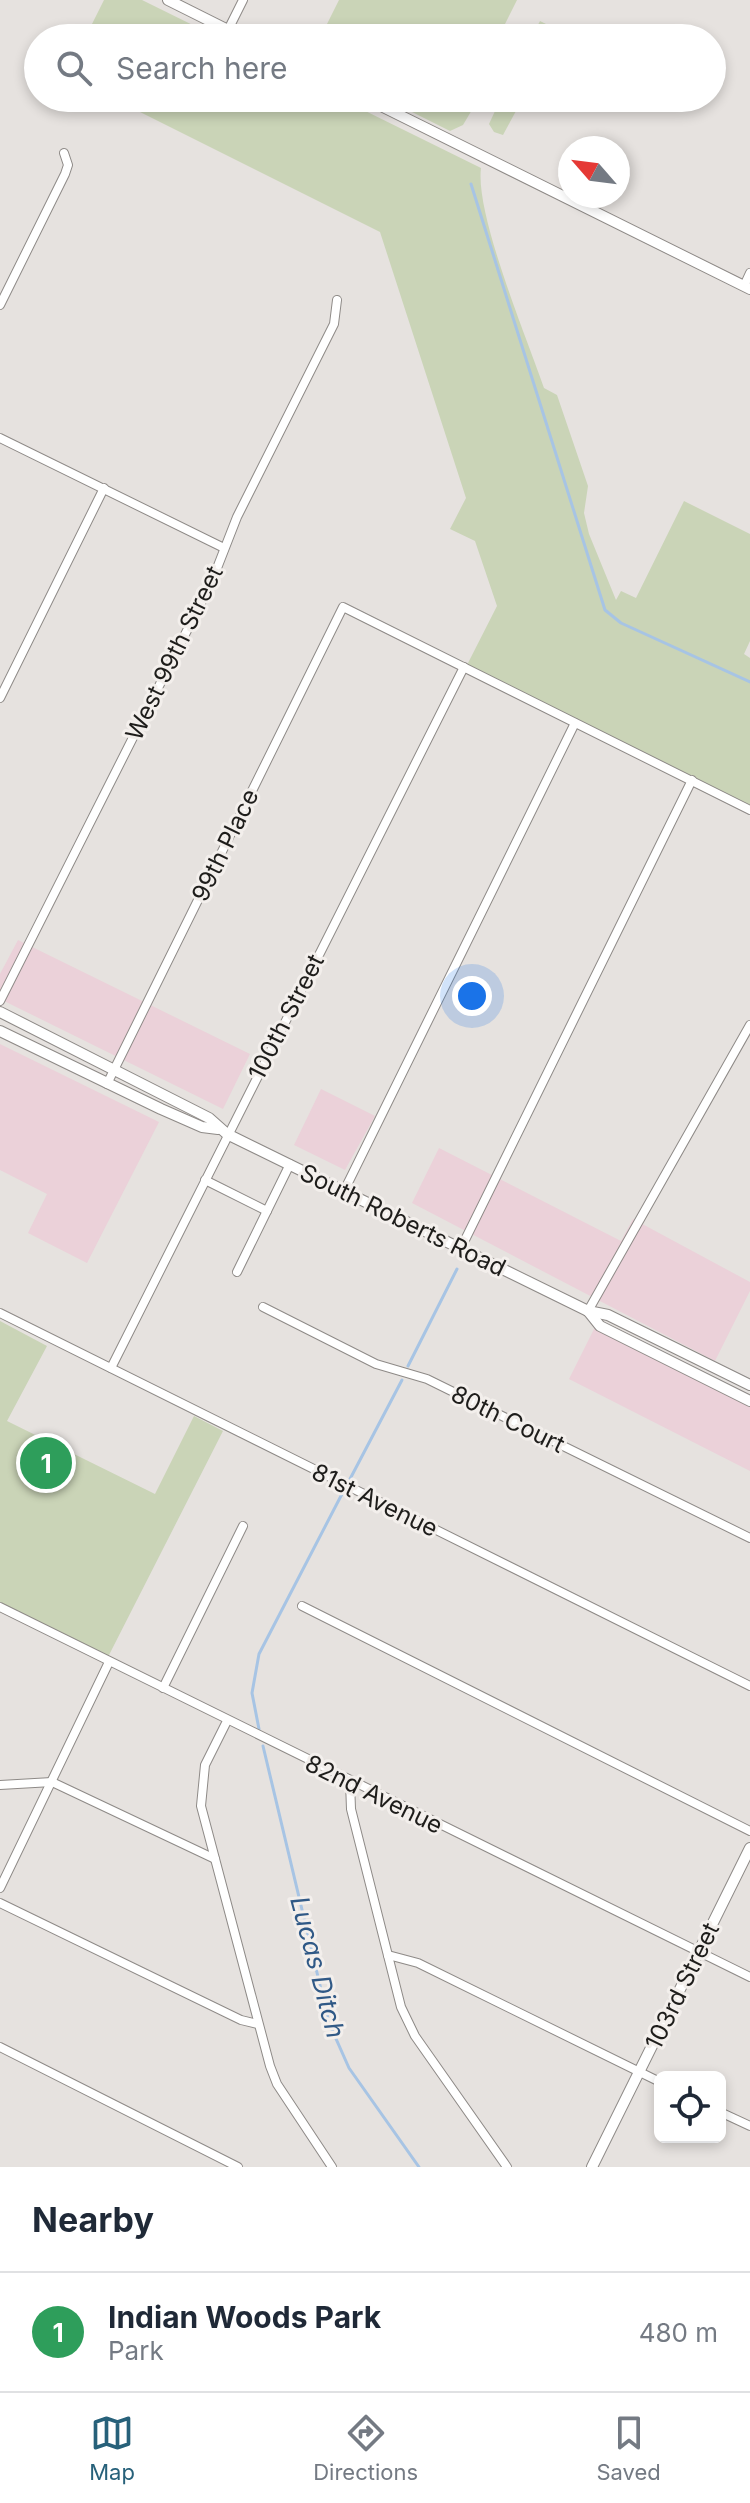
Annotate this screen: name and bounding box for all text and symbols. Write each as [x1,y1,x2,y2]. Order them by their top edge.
search box [24,24,726,112]
icon: search [52,46,96,90]
text: Search here [116,50,288,86]
north arrow [558,136,630,208]
street label: West 99th Street [119,561,229,745]
street label: 99th Place [185,784,265,906]
street label: 100th Street [242,949,330,1085]
your location [452,976,492,1016]
street label: South Roberts Road [295,1158,511,1282]
street label: 80th Court [447,1379,570,1459]
pin: 1 [20,1433,72,1493]
street label: 81st Avenue [307,1457,443,1543]
street label: 82nd Avenue [300,1748,448,1840]
water label: Lucas Ditch [284,1893,352,2041]
street label: 103rd Street [639,1918,725,2054]
map controls [654,2071,726,2143]
button: locate [654,2071,726,2143]
text: Nearby [32,2199,154,2240]
text: Indian Woods Park [108,2299,381,2335]
text: 1 [52,2317,64,2348]
text: 480 m [639,2317,718,2348]
text: Park [108,2335,164,2366]
tab: Map [89,2411,135,2485]
tab: Directions [313,2411,418,2485]
tab: Saved [596,2411,661,2485]

